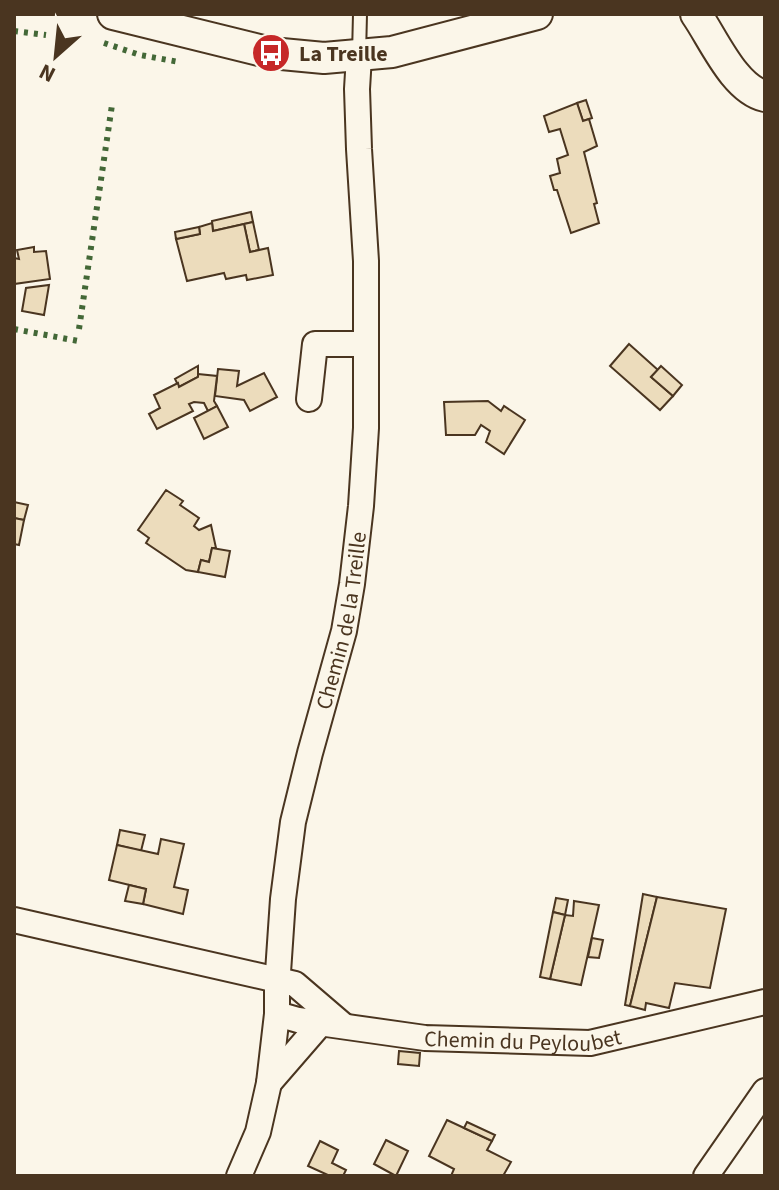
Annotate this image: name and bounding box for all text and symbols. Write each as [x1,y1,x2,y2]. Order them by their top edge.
north arrow [16,16,96,96]
bus stop icon: La Treille [250,32,292,74]
place label: La Treille [299,38,388,70]
text: N [34,55,61,91]
street label: Chemin de la Treille [308,530,375,713]
street label: Chemin du Peyloubet [424,1021,625,1060]

